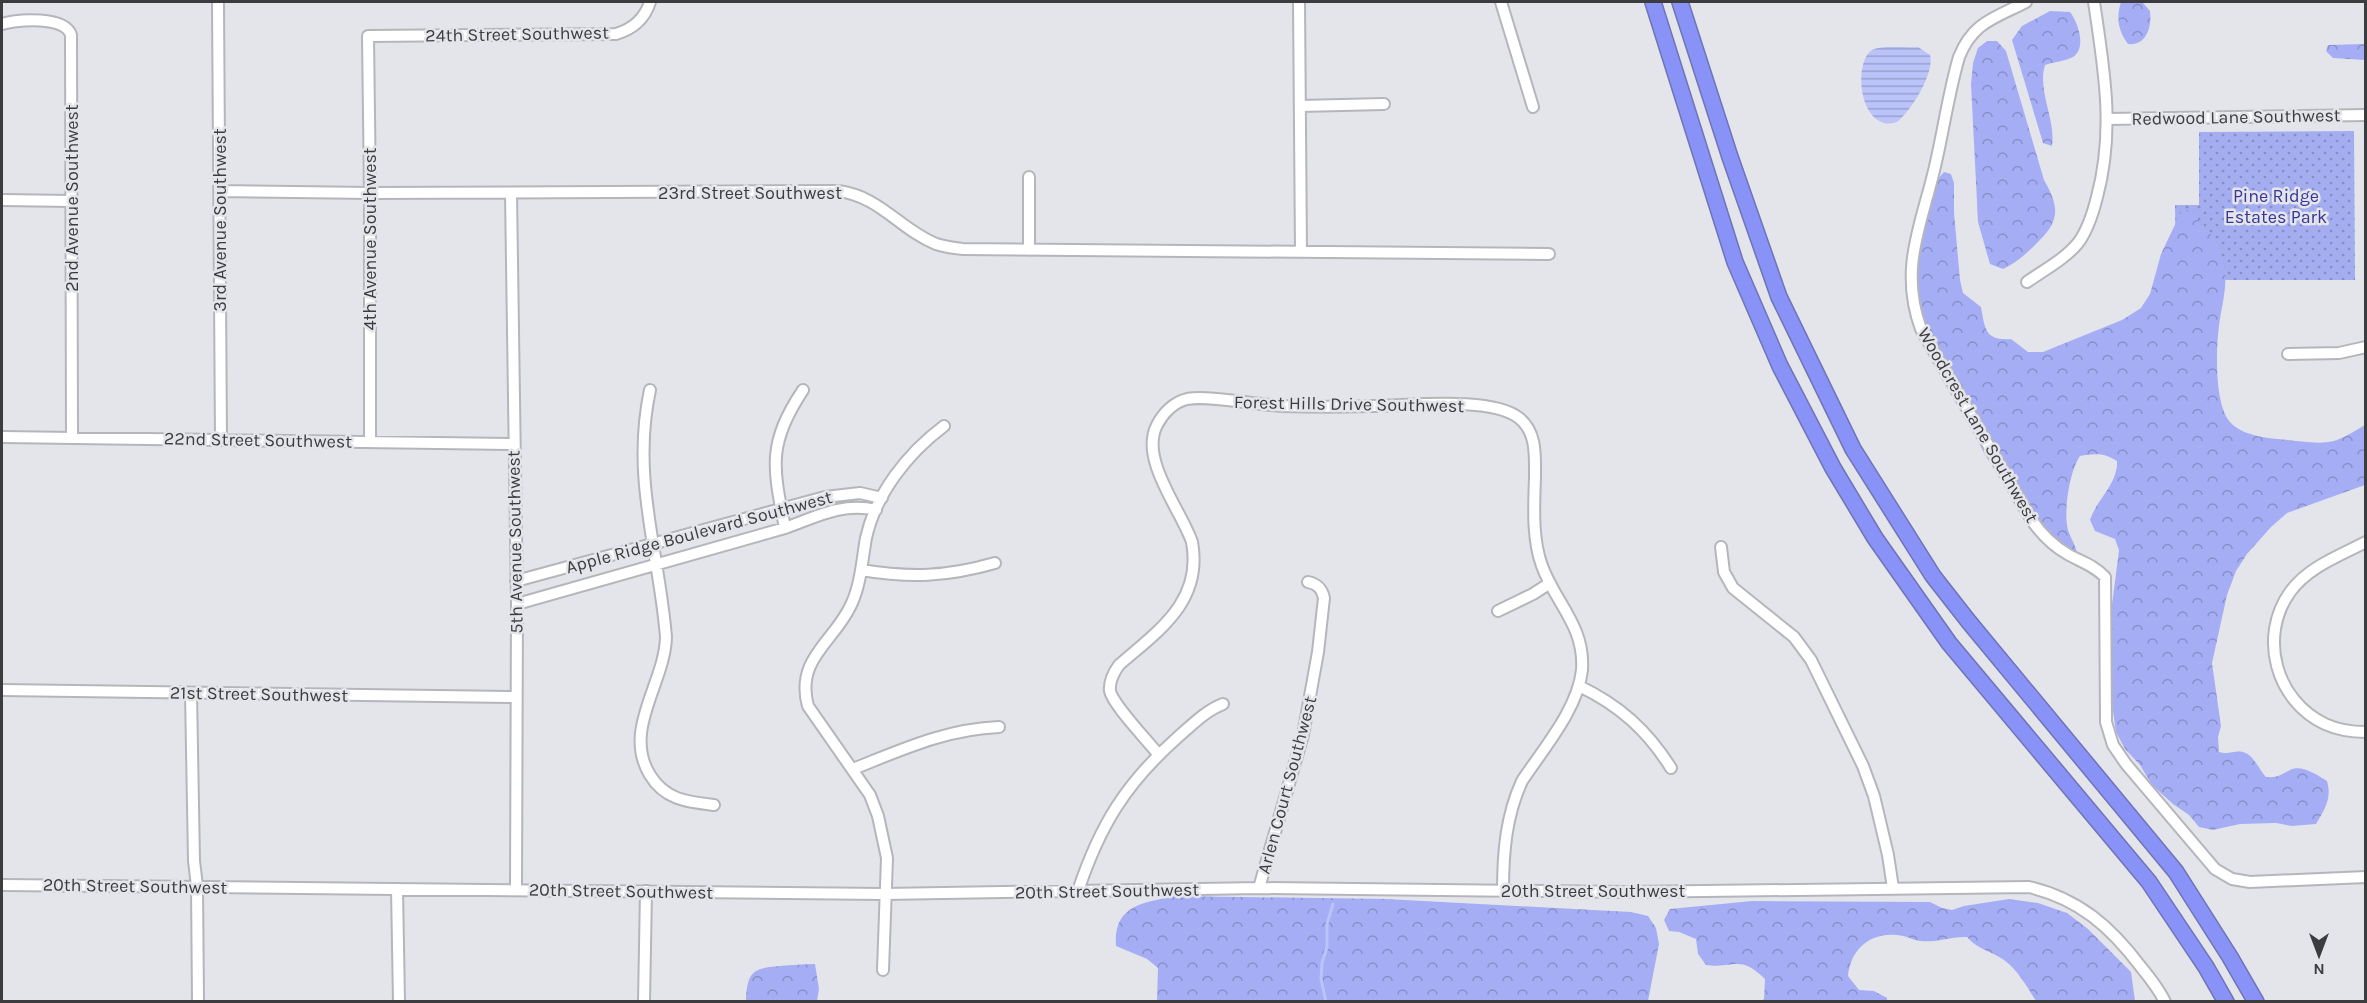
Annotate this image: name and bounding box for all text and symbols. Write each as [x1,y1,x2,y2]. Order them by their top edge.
street label: 24th Street Southwest [425,21,609,47]
street label: 2nd Avenue Southwest [61,104,83,292]
street label: Redwood Lane Southwest [2131,104,2341,130]
street label: 3rd Avenue Southwest [209,128,231,312]
street label: 4th Avenue Southwest [359,147,381,331]
street label: 23rd Street Southwest [658,182,842,204]
park label: Pine Ridge Estates Park [2225,185,2327,228]
street label: Woodcrest Lane Southwest [1913,323,2043,527]
street label: Forest Hills Drive Southwest [1234,391,1465,417]
street label: 22nd Street Southwest [164,427,352,453]
street label: 5th Avenue Southwest [502,450,528,634]
street label: Apple Ridge Boulevard Southwest [563,486,835,578]
street label: 21st Street Southwest [170,681,349,707]
street label: Arlen Court Southwest [1253,693,1321,876]
street label: 20th Street Southwest [43,873,228,899]
street label: 20th Street Southwest [529,878,714,904]
street label: 20th Street Southwest [1015,878,1200,904]
street label: 20th Street Southwest [1501,880,1685,902]
north arrow [2289,925,2349,985]
text: N [2313,960,2325,979]

